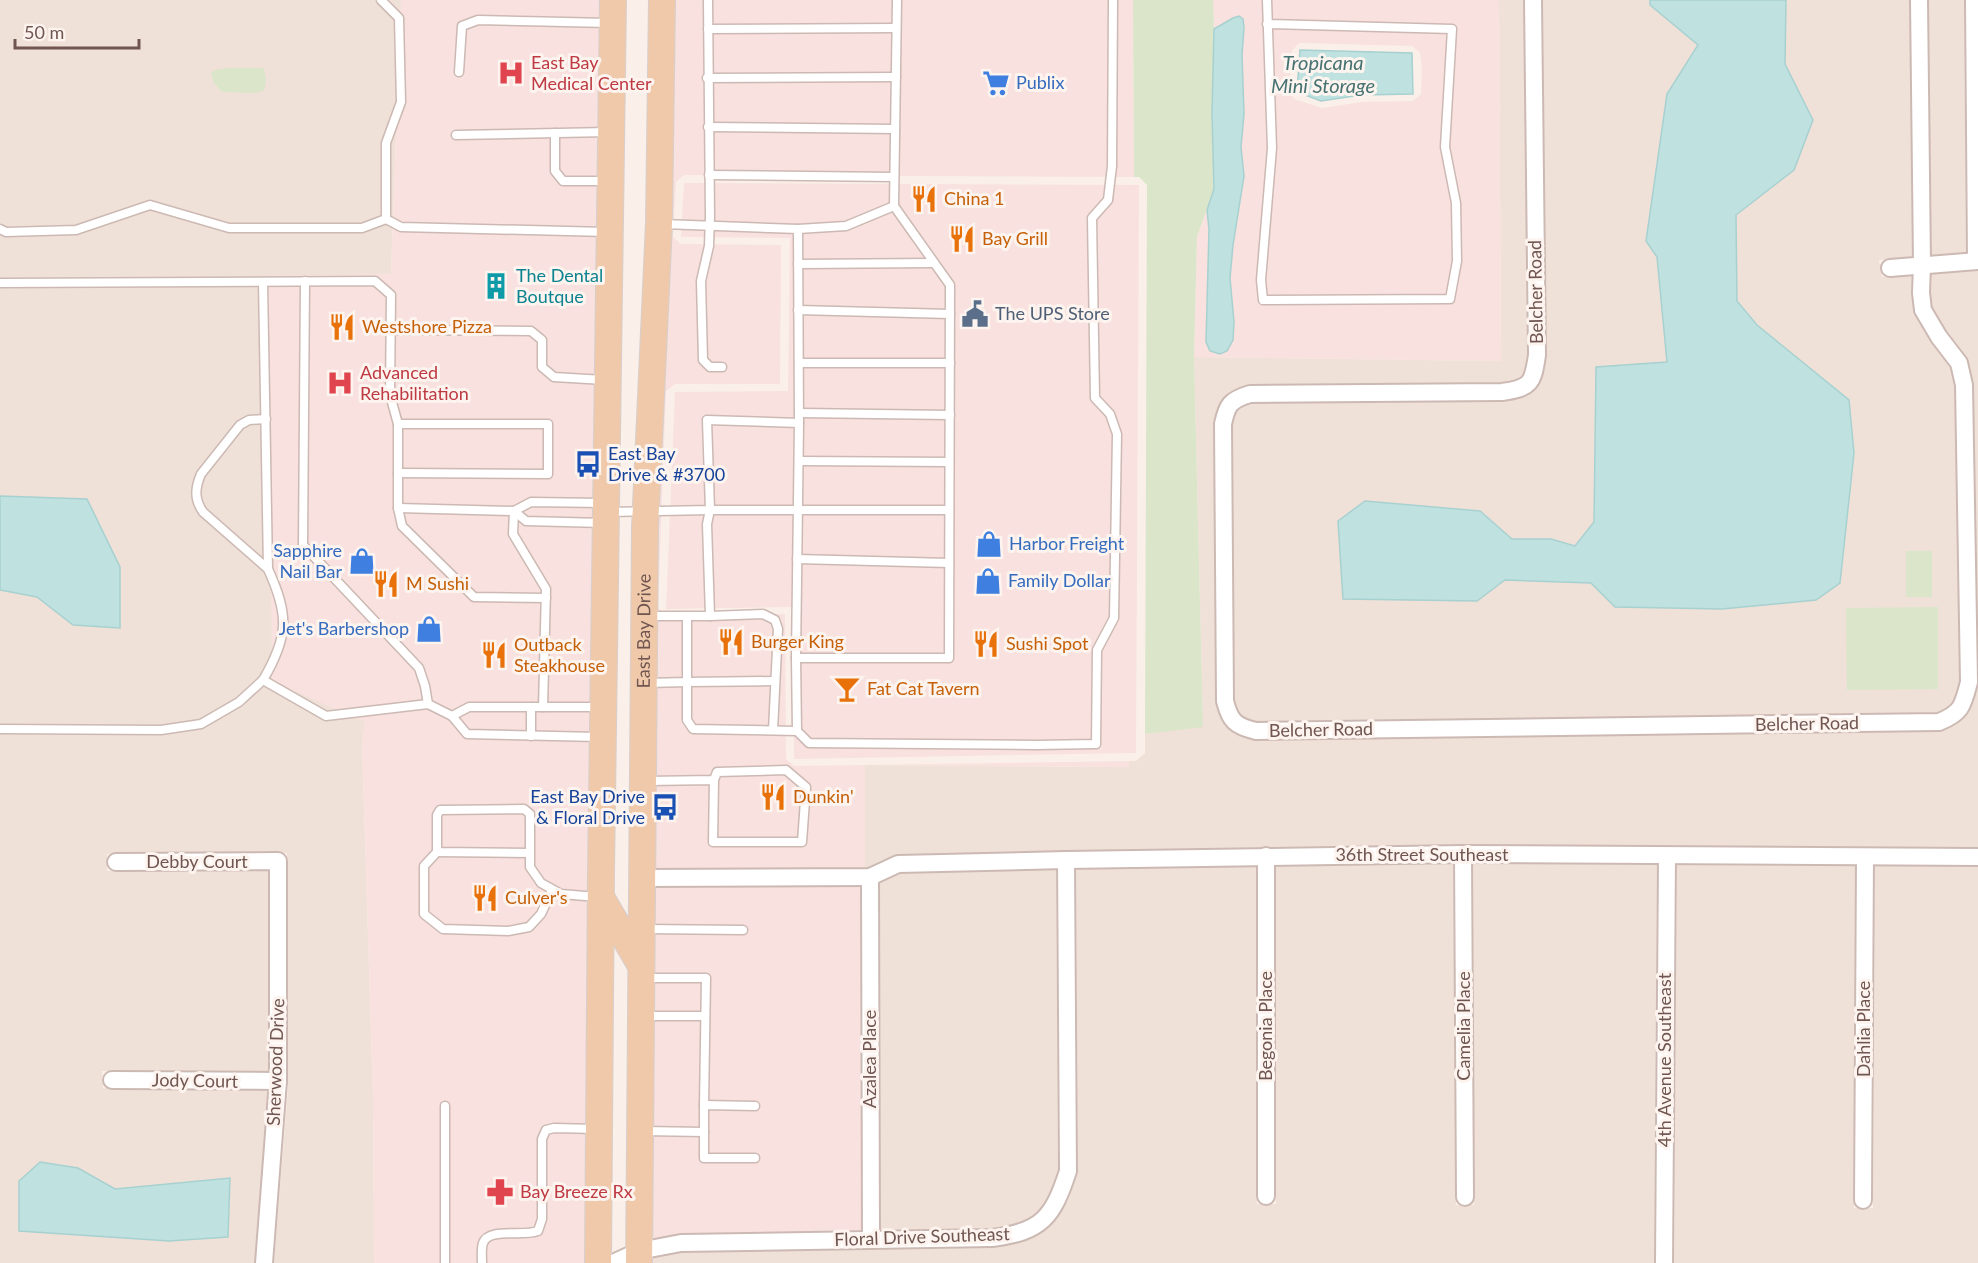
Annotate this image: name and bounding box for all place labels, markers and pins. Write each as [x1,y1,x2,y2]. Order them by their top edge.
place label: East Bay Medical Center [531,51,652,94]
hospital icon: East Bay Medical Center [496,58,526,88]
supermarket icon: Publix [981,68,1011,98]
place label: Publix [1016,71,1064,93]
restaurant icon: China 1 [909,184,939,214]
place label: China 1 [944,187,1004,209]
restaurant icon: Bay Grill [947,224,977,254]
place label: Bay Grill [982,227,1048,249]
place label: The Dental Boutque [516,264,603,307]
building icon: The Dental Boutque [481,271,511,301]
public building icon: The UPS Store [960,299,990,329]
place label: The UPS Store [995,302,1110,324]
restaurant icon: Westshore Pizza [327,312,357,342]
place label: Westshore Pizza [362,315,492,337]
place label: Advanced Rehabilitation [360,361,469,404]
hospital icon: Advanced Rehabilitation [325,368,355,398]
place label: East Bay Drive & #3700 [608,442,725,485]
bus stop icon: East Bay Drive & #3700 [573,449,603,479]
shop icon: Harbor Freight [974,529,1004,559]
place label: Harbor Freight [1009,532,1125,554]
place label: Sapphire Nail Bar [273,539,342,582]
shop icon: Sapphire Nail Bar [347,546,377,576]
shop icon: Family Dollar [973,566,1003,596]
restaurant icon: M Sushi [371,569,401,599]
place label: Family Dollar [1008,569,1111,591]
place label: M Sushi [406,572,469,594]
shop icon: Jet's Barbershop [414,614,444,644]
place label: Jet's Barbershop [279,617,409,639]
restaurant icon: Burger King [716,627,746,657]
restaurant icon: Sushi Spot [971,629,1001,659]
place label: Burger King [751,630,844,652]
place label: Sushi Spot [1006,632,1089,654]
place label: Outback Steakhouse [514,633,605,676]
restaurant icon: Outback Steakhouse [479,640,509,670]
bar icon: Fat Cat Tavern [832,674,862,704]
place label: Fat Cat Tavern [867,677,980,699]
restaurant icon: Dunkin' [758,782,788,812]
place label: East Bay Drive & Floral Drive [530,785,645,828]
place label: Dunkin' [793,785,854,807]
bus stop icon: East Bay Drive & Floral Drive [650,792,680,822]
restaurant icon: Culver's [470,883,500,913]
place label: Culver's [505,886,568,908]
pharmacy icon: Bay Breeze Rx [485,1177,515,1207]
place label: Bay Breeze Rx [520,1180,633,1202]

